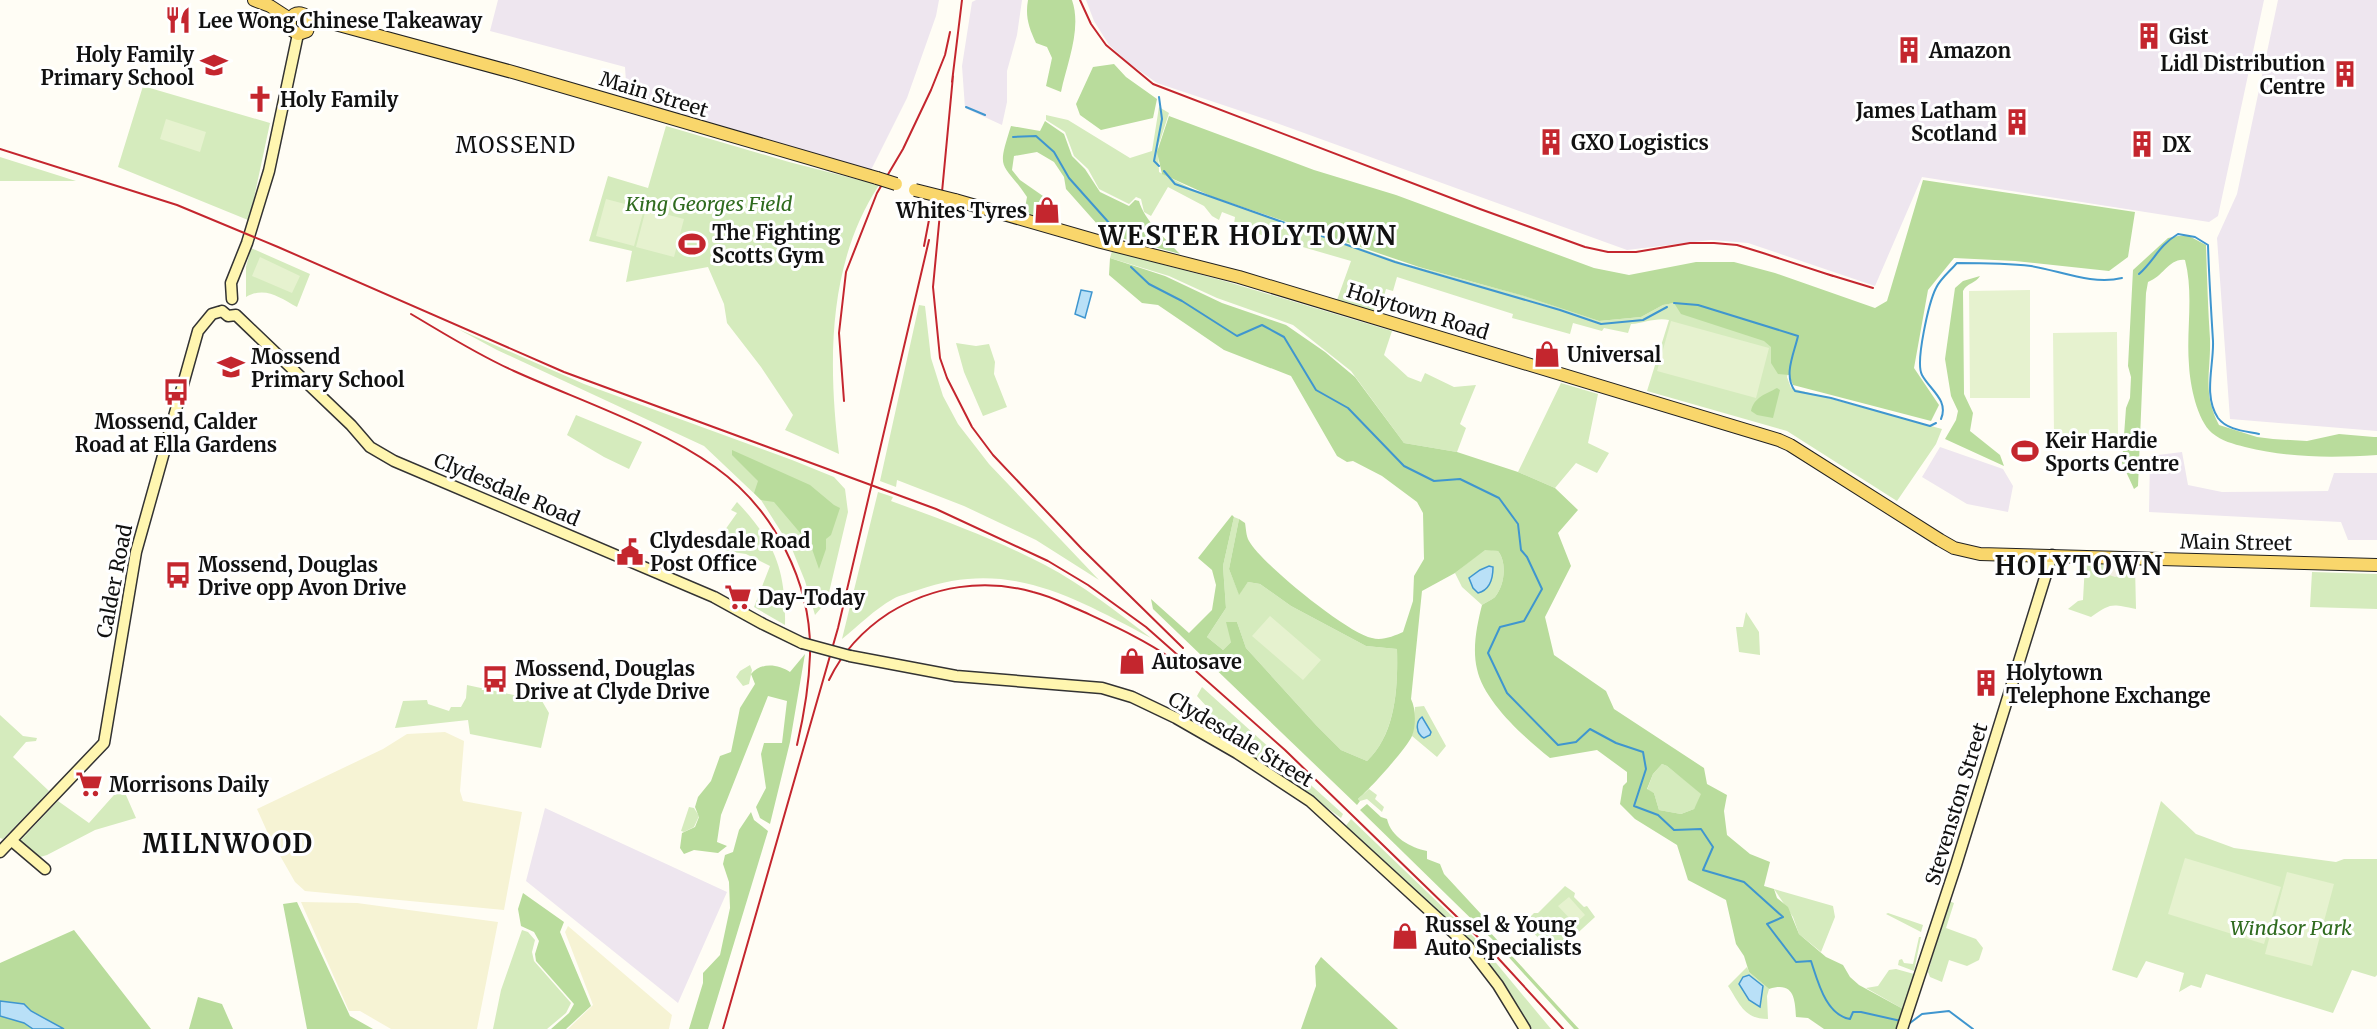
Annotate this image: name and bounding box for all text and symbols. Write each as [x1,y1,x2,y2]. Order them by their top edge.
restaurant icon: Lee Wong Chinese Takeaway [163,5,193,35]
place label: Lee Wong Chinese Takeaway [198,8,483,33]
building icon: Gist [2134,21,2164,51]
place label: Gist [2169,24,2209,49]
building icon: Amazon [1894,35,1924,65]
place label: Amazon [1928,38,2011,63]
place label: Holy Family Primary School [41,42,194,90]
school or university icon: Holy Family Primary School [199,50,229,80]
place label: Lidl Distribution Centre [2160,51,2325,99]
building icon: Lidl Distribution Centre [2330,59,2360,89]
street label: Main Street [597,66,712,122]
church icon: Holy Family [245,84,275,114]
place label: Holy Family [280,87,398,112]
place label: James Latham Scotland [1855,98,1997,146]
building icon: James Latham Scotland [2002,107,2032,137]
building icon: GXO Logistics [1536,127,1566,157]
building icon: DX [2127,129,2157,159]
place label: GXO Logistics [1571,130,1709,155]
district label: MOSSEND [456,131,576,159]
place label: DX [2162,132,2192,157]
park label: King Georges Field [625,191,793,216]
shop icon: Whites Tyres [1032,195,1062,225]
place label: Whites Tyres [895,198,1027,223]
district label: WESTER HOLYTOWN [1097,219,1398,252]
place label: The Fighting Scotts Gym [712,220,841,268]
sports icon: The Fighting Scotts Gym [677,229,707,259]
street label: Holytown Road [1344,277,1492,345]
shop icon: Universal [1532,339,1562,369]
place label: Universal [1567,342,1662,367]
place label: Mossend Primary School [251,344,405,392]
school or university icon: Mossend Primary School [216,352,246,382]
bus stop icon: Mossend, Calder Road at Ella Gardens [161,377,191,407]
place label: Mossend, Calder Road at Ella Gardens [75,409,277,457]
place label: Keir Hardie Sports Centre [2045,428,2179,476]
sports icon: Keir Hardie Sports Centre [2010,436,2040,466]
street label: Clydesdale Road [430,447,584,531]
street label: Calder Road [91,522,137,640]
place label: Clydesdale Road Post Office [650,528,810,576]
street label: Main Street [2180,529,2293,555]
public building icon: Clydesdale Road Post Office [615,537,645,567]
district label: HOLYTOWN [1994,549,2164,582]
place label: Mossend, Douglas Drive opp Avon Drive [198,552,407,600]
bus stop icon: Mossend, Douglas Drive opp Avon Drive [163,560,193,590]
supermarket icon: Day-Today [723,582,753,612]
place label: Day-Today [758,585,865,610]
shop icon: Autosave [1117,646,1147,676]
place label: Autosave [1151,649,1242,674]
place label: Mossend, Douglas Drive at Clyde Drive [515,656,710,704]
place label: Holytown Telephone Exchange [2006,660,2211,708]
bus stop icon: Mossend, Douglas Drive at Clyde Drive [480,664,510,694]
building icon: Holytown Telephone Exchange [1971,668,2001,698]
street label: Clydesdale Street [1164,686,1318,792]
street label: Stevenston Street [1919,719,1993,888]
supermarket icon: Morrisons Daily [74,769,104,799]
place label: Morrisons Daily [109,772,269,797]
district label: MILNWOOD [142,827,314,860]
place label: Russel & Young Auto Specialists [1424,912,1582,960]
park label: Windsor Park [2230,915,2352,940]
shop icon: Russel & Young Auto Specialists [1390,921,1420,951]

